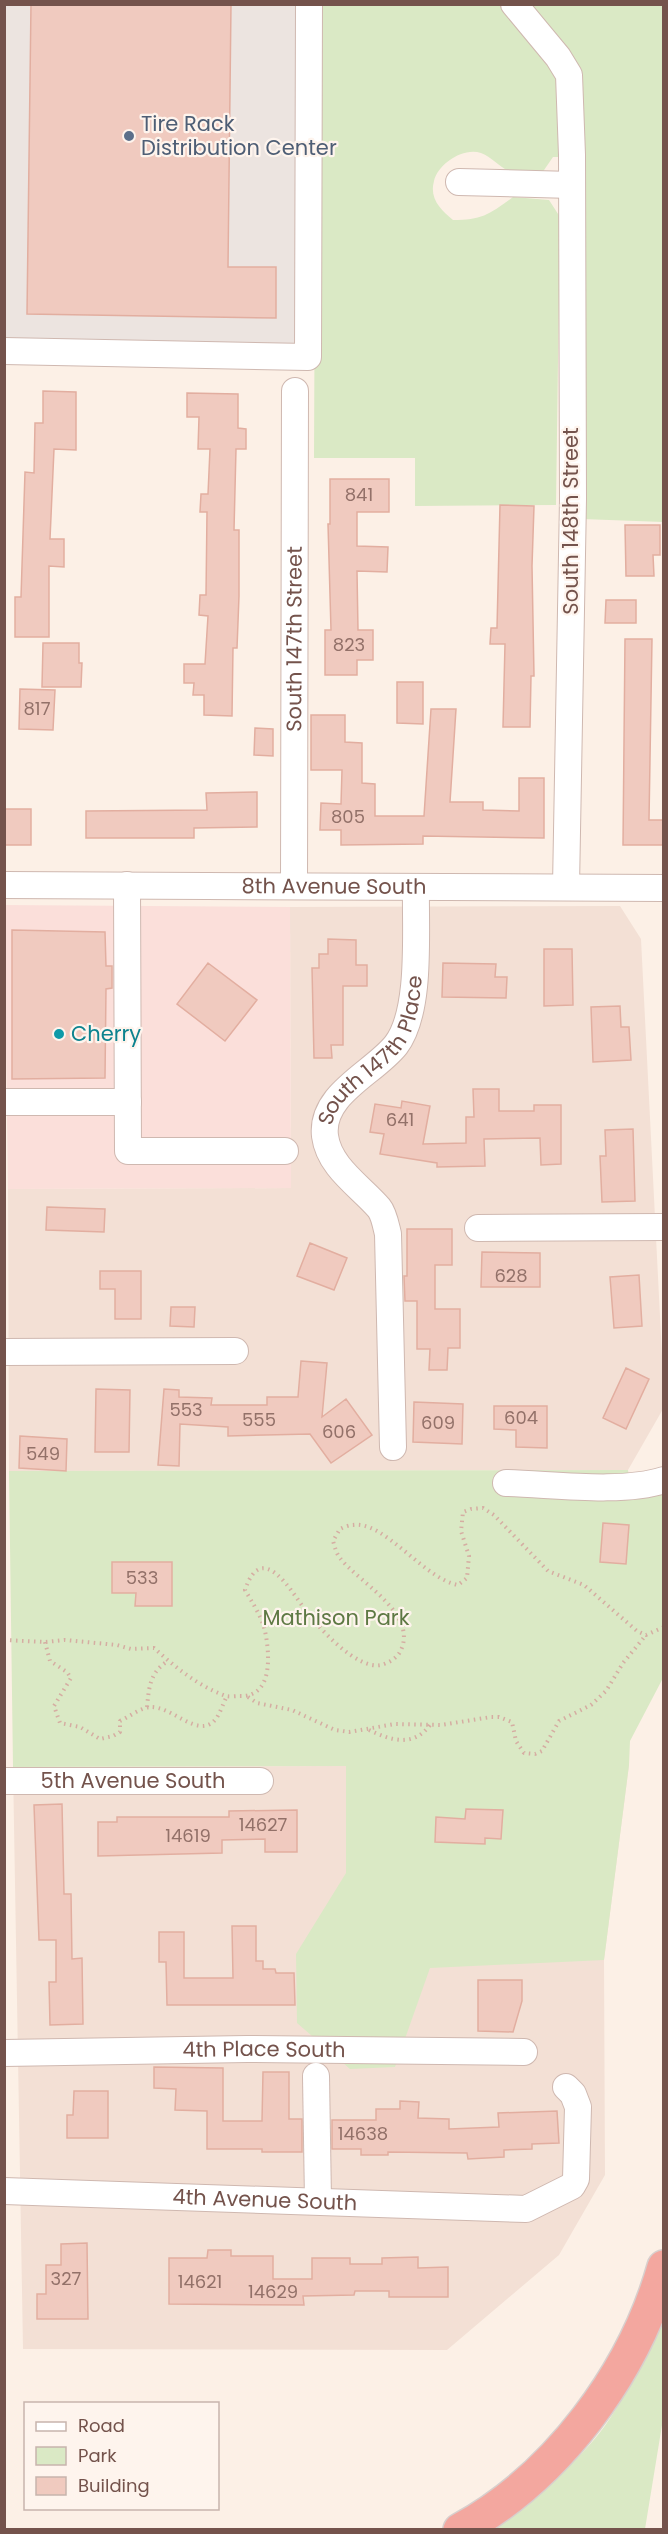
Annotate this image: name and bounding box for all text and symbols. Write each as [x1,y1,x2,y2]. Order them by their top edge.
place label: Tire Rack Distribution Center [141,109,337,162]
marker: Tire Rack Distribution Center [122,129,136,143]
street label: South 148th Street [556,427,585,615]
house number: 841 [345,482,373,507]
street label: South 147th Street [279,546,309,732]
house number: 823 [333,632,365,657]
house number: 817 [24,696,51,721]
house number: 805 [331,804,365,829]
street label: 8th Avenue South [242,871,426,901]
street label: South 147th Place [310,974,429,1128]
place label: Cherry [71,1019,141,1048]
marker: Cherry [52,1027,66,1041]
house number: 641 [386,1107,414,1132]
house number: 628 [494,1263,528,1288]
house number: 553 [169,1397,203,1422]
house number: 604 [504,1405,538,1430]
house number: 555 [242,1407,276,1432]
house number: 609 [421,1410,455,1435]
house number: 606 [322,1419,356,1444]
house number: 549 [26,1441,60,1466]
house number: 533 [126,1565,158,1590]
park label: Mathison Park [263,1603,410,1632]
street label: 5th Avenue South [41,1766,225,1795]
house number: 14627 [239,1812,288,1837]
house number: 14619 [165,1823,211,1848]
street label: 4th Place South [182,2034,346,2064]
house number: 14638 [338,2121,388,2146]
street label: 4th Avenue South [172,2182,358,2217]
house number: 327 [51,2266,82,2291]
house number: 14621 [178,2269,222,2294]
house number: 14629 [248,2279,298,2304]
legend [24,2402,219,2510]
text: Road [78,2413,125,2438]
text: Park [78,2443,117,2468]
text: Building [78,2473,150,2498]

